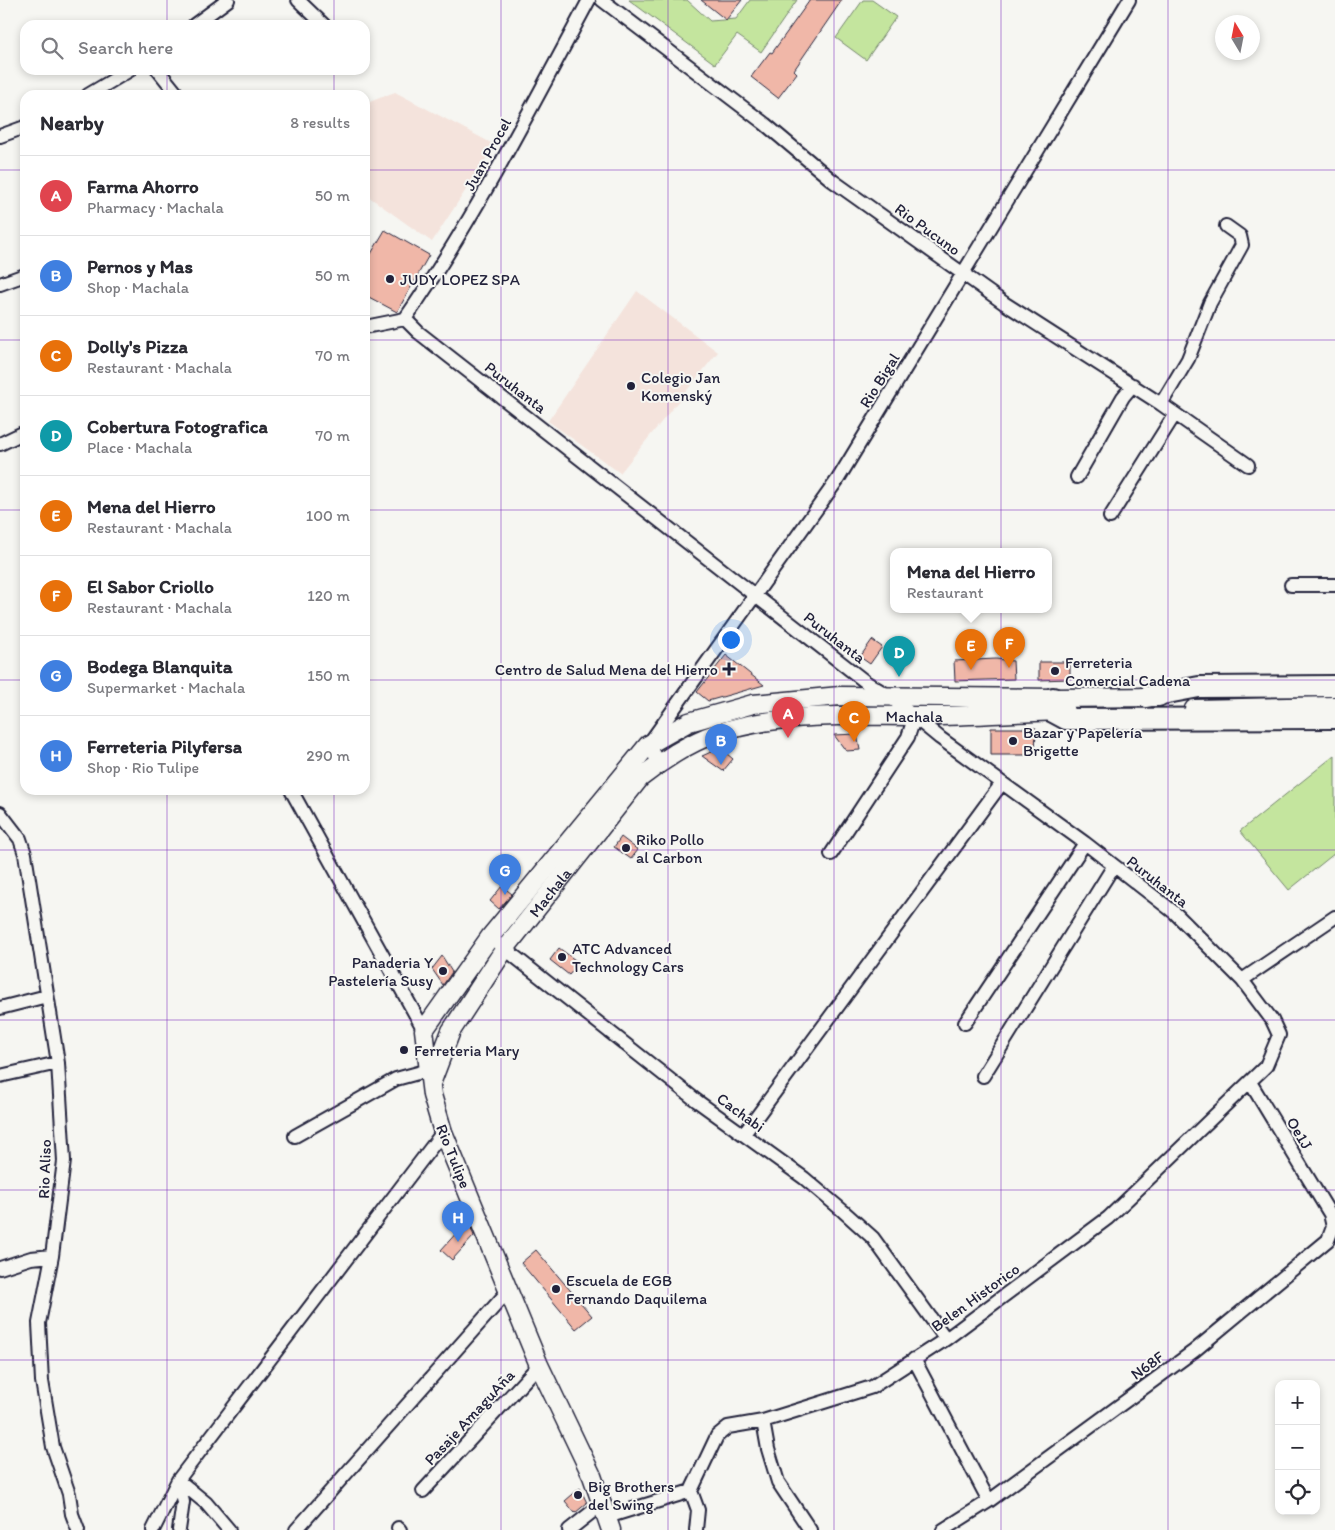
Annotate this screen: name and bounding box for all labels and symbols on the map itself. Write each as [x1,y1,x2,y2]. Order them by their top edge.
north arrow [1215,15,1260,60]
street label: Juan Procel [460,114,515,194]
street label: Rio Pucuno [891,199,964,260]
place label: JUDY LOPEZ SPA [400,270,520,289]
marker: JUDY LOPEZ SPA [384,273,396,285]
street label: Rio Bigal [855,349,904,411]
street label: Puruhanta [481,357,551,418]
place label: Colegio Jan Komenský [641,368,720,405]
marker: Colegio Jan Komenský [625,380,637,392]
street label: Puruhanta [800,607,870,668]
your location [718,627,744,653]
pin: F [993,627,1025,668]
pin: E [955,629,987,670]
pin: D [883,636,915,677]
place label: Ferreteria Comercial Cadena [1065,653,1191,690]
place label: Centro de Salud Mena del Hierro [495,660,718,679]
marker: Centro de Salud Mena del Hierro [722,662,736,676]
marker: Ferreteria Comercial Cadena [1049,665,1061,677]
pin: A [772,697,804,738]
pin: C [838,701,870,742]
street label: Machala [886,707,944,726]
place label: Bazar y Papelería Brigette [1023,723,1143,760]
pin: B [705,724,737,765]
marker: Bazar y Papelería Brigette [1007,735,1019,747]
place label: Riko Pollo al Carbon [636,830,704,867]
marker: Riko Pollo al Carbon [620,842,632,854]
street label: Puruhanta [1123,851,1193,912]
pin: G [489,854,521,895]
street label: Machala [525,864,576,921]
place label: ATC Advanced Technology Cars [572,939,684,976]
marker: ATC Advanced Technology Cars [556,951,568,963]
place label: Panaderia Y Pastelería Susy [328,953,433,990]
marker: Panaderia Y Pastelería Susy [437,965,449,977]
place label: Ferreteria Mary [414,1041,520,1060]
marker: Ferreteria Mary [398,1044,410,1056]
street label: Cachabi [713,1089,768,1136]
street label: Oe1J [1283,1114,1317,1153]
street label: Rio Tulipe [432,1121,475,1191]
street label: Rio Aliso [34,1139,55,1199]
pin: H [442,1201,474,1242]
street label: Belen Historico [927,1259,1023,1336]
place label: Escuela de EGB Fernando Daquilema [566,1271,707,1308]
marker: Escuela de EGB Fernando Daquilema [550,1283,562,1295]
street label: N68F [1127,1347,1168,1384]
street label: Pasaje AmaguAña [420,1365,519,1469]
place label: Big Brothers del Swing [588,1477,674,1514]
marker: Big Brothers del Swing [572,1489,584,1501]

